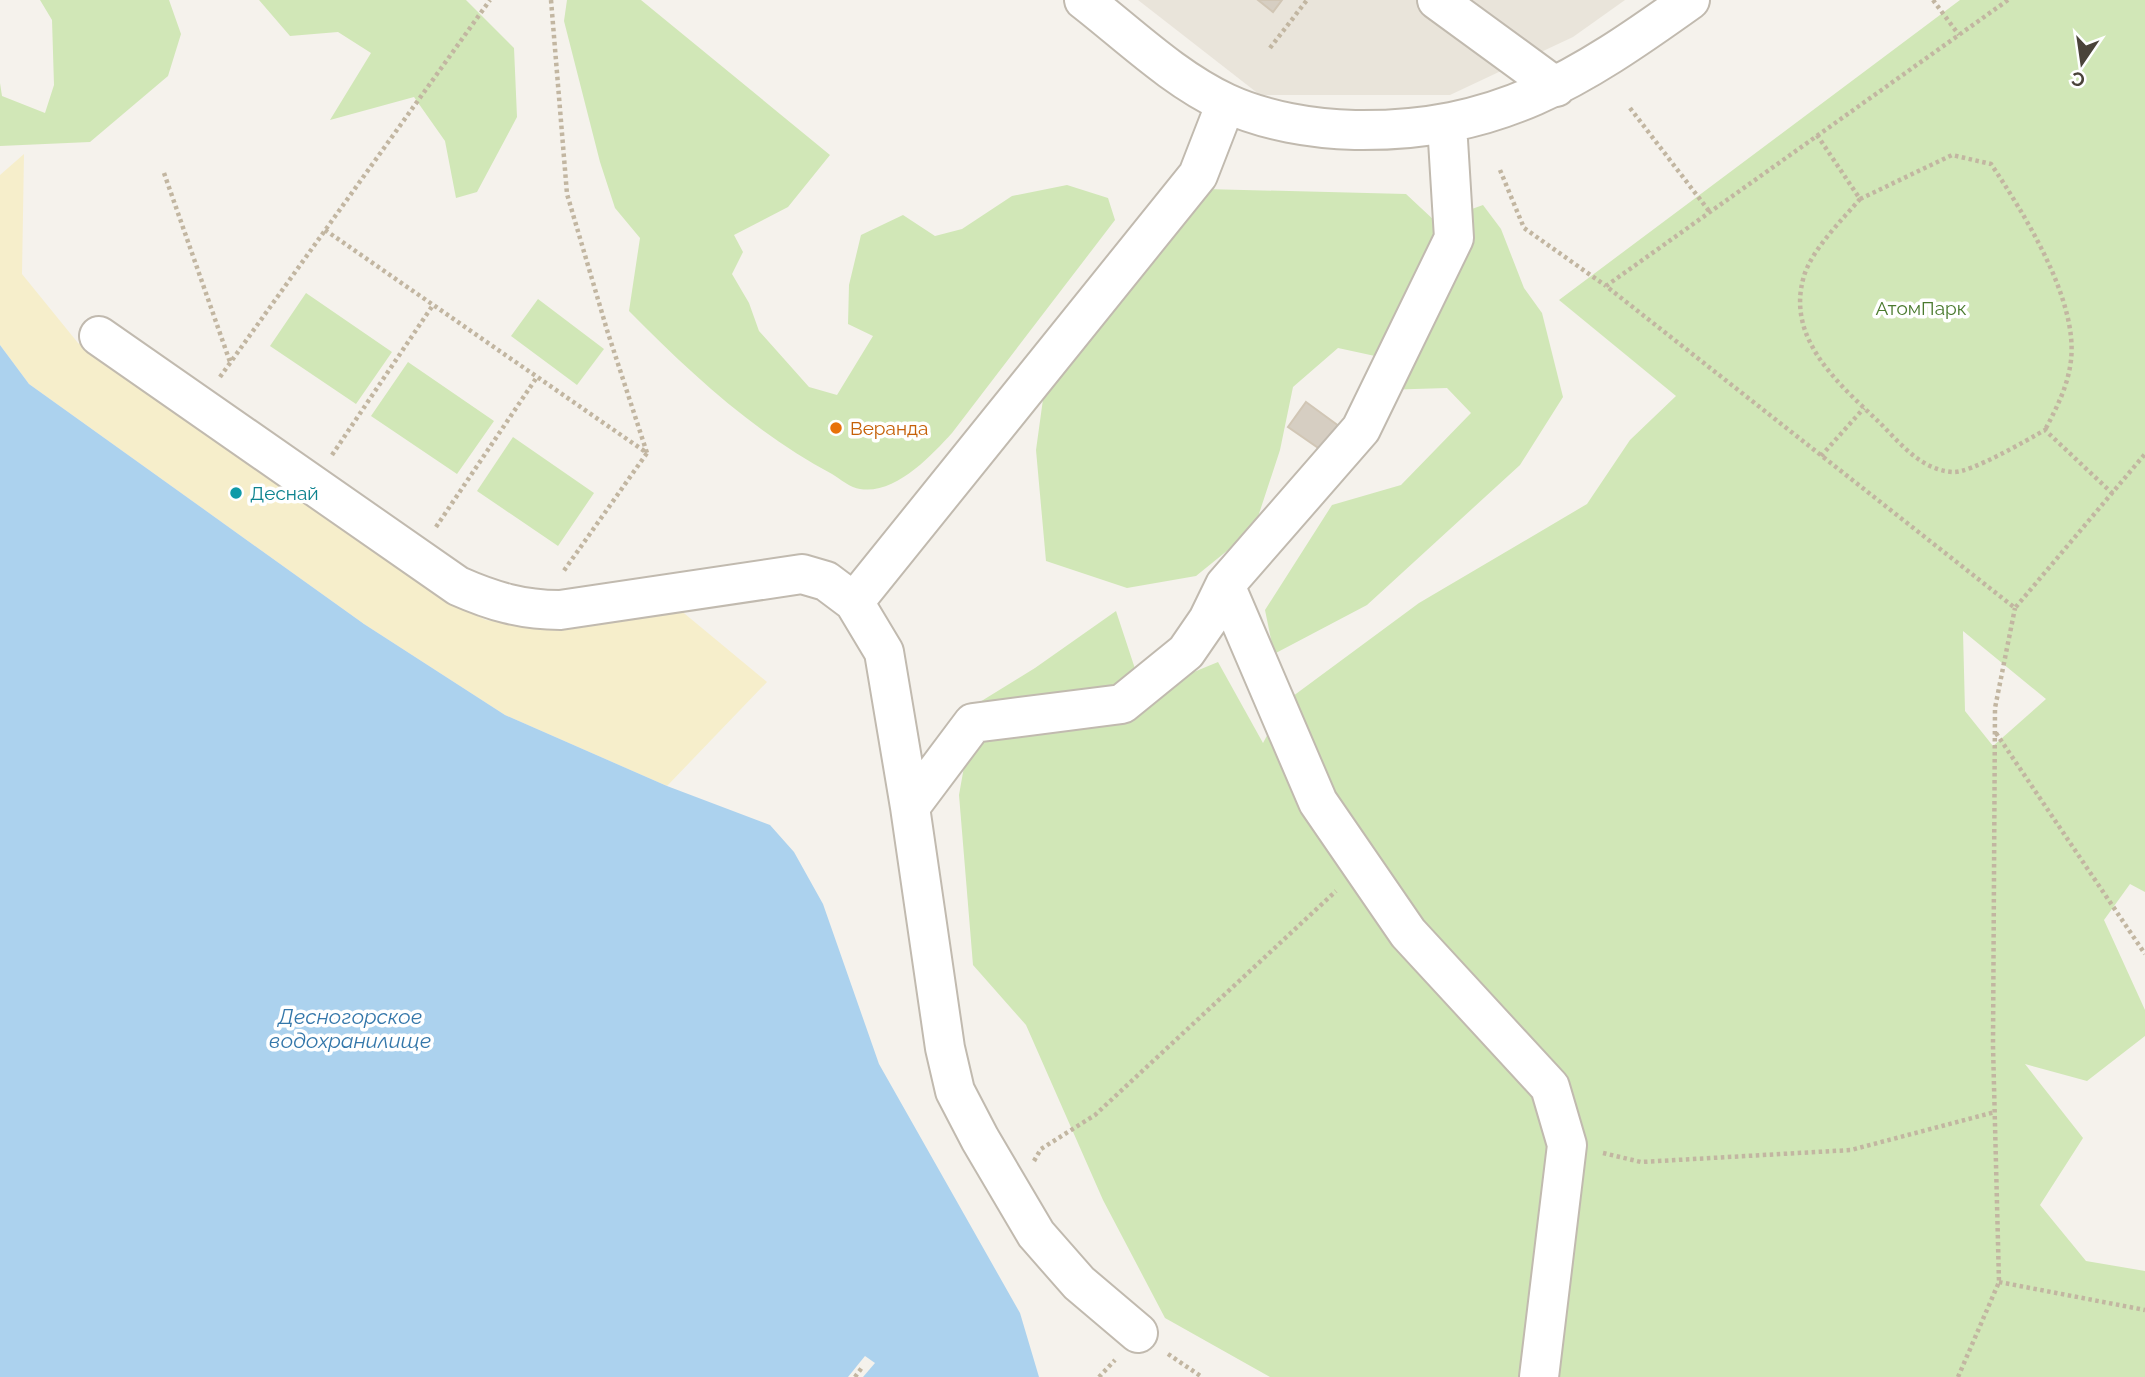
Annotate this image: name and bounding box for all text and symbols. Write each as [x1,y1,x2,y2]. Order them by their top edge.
north arrow [2047,28,2117,98]
text: С [2069,67,2087,92]
park label: АтомПарк [1875,297,1967,319]
place label: Веранда [850,417,928,439]
marker: Веранда [828,420,844,436]
place label: Деснай [250,482,319,504]
marker: Деснай [228,485,244,501]
water label: Десногорское водохранилище [269,1004,431,1053]

